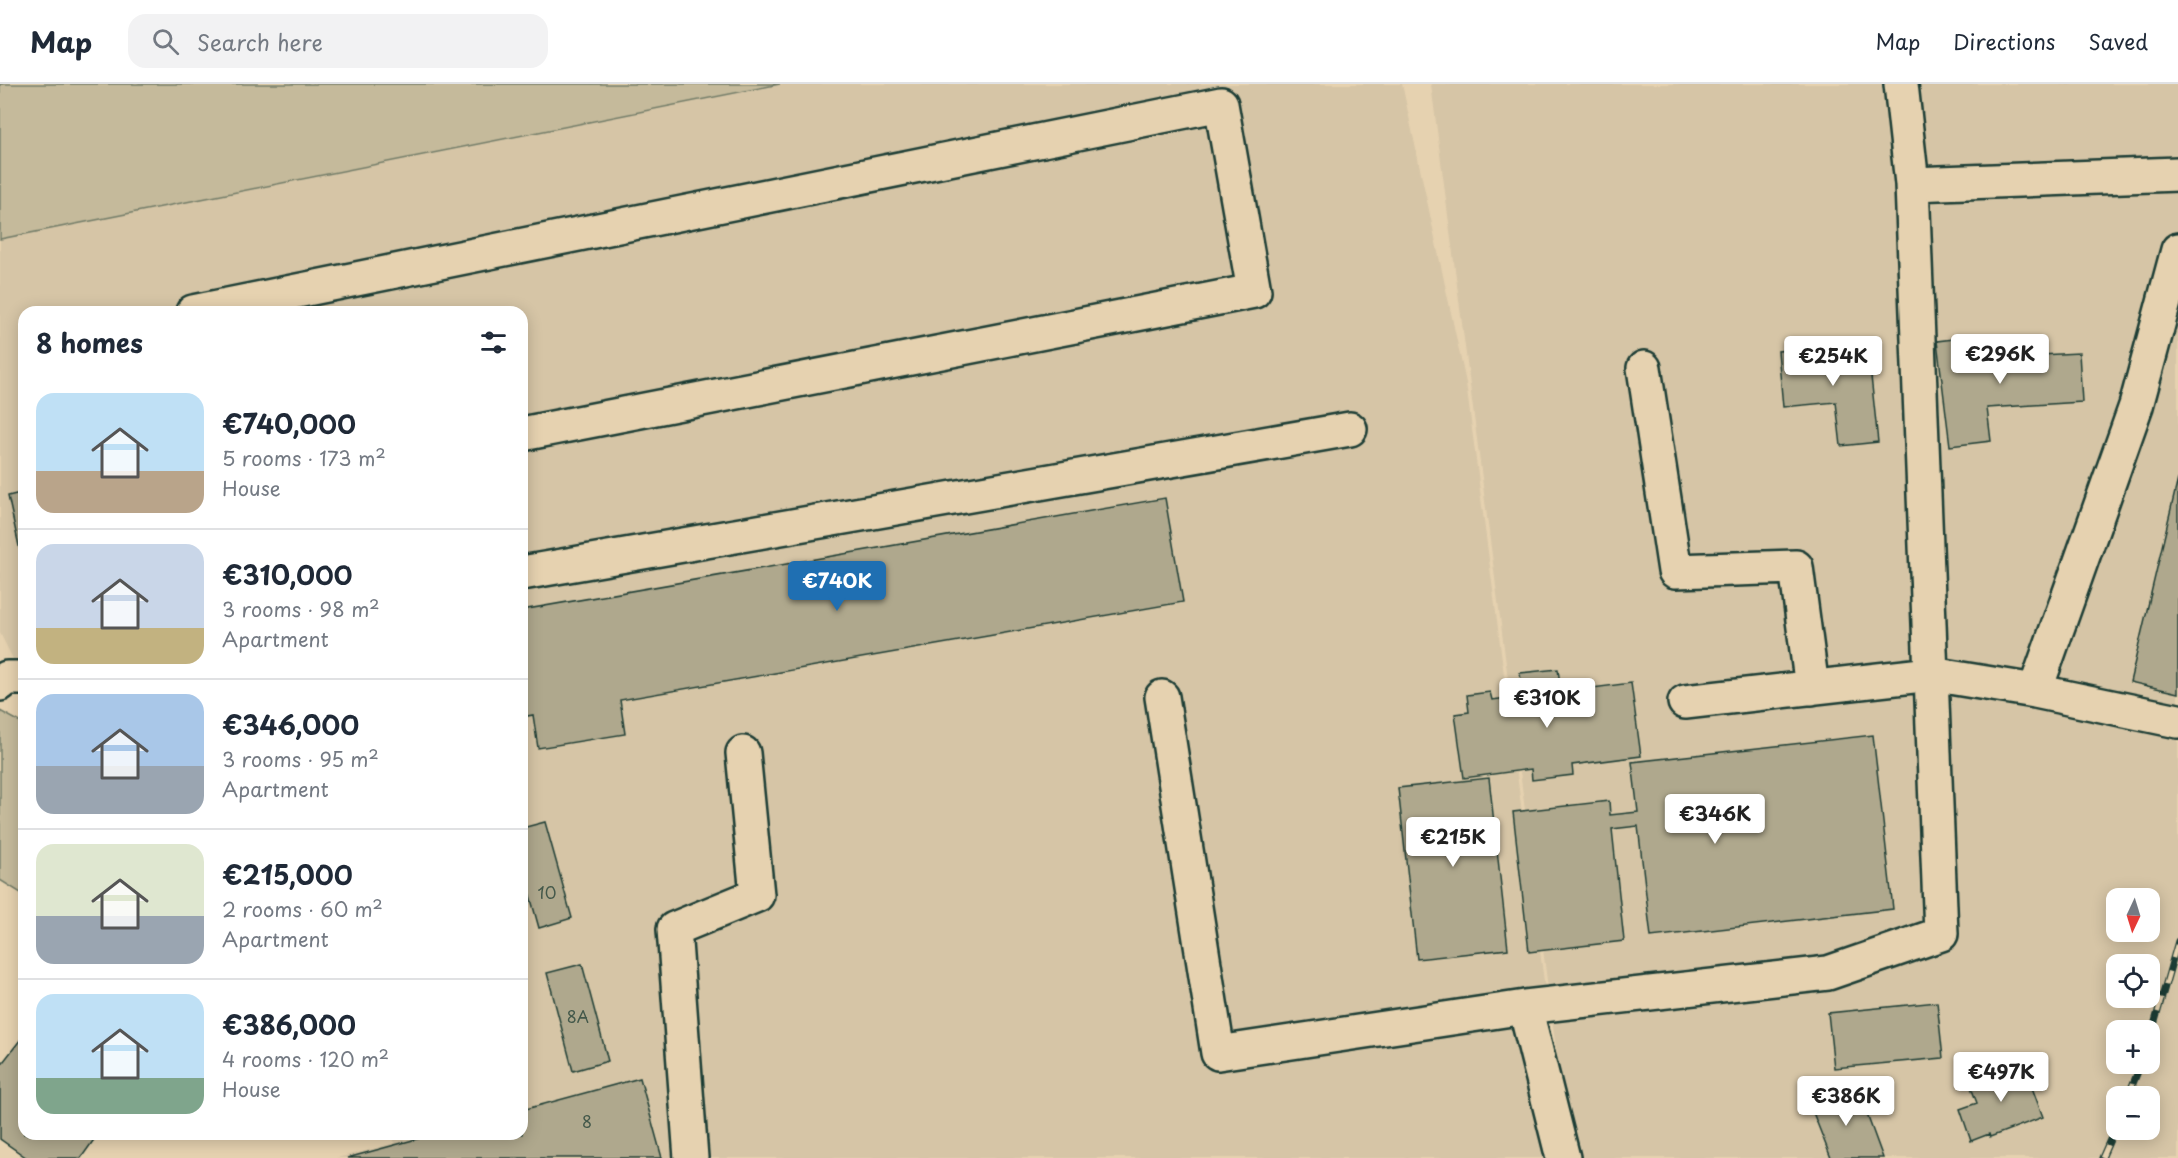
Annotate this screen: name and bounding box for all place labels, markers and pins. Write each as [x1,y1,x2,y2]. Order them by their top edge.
pin: €296K [1958,334,2042,385]
pin: €254K [1791,336,1875,387]
pin: €740K [795,561,879,612]
pin: €310K [1505,678,1589,729]
pin: €346K [1673,794,1757,845]
pin: €215K [1411,817,1495,868]
pin: €497K [1959,1052,2043,1103]
pin: €386K [1804,1076,1888,1127]

